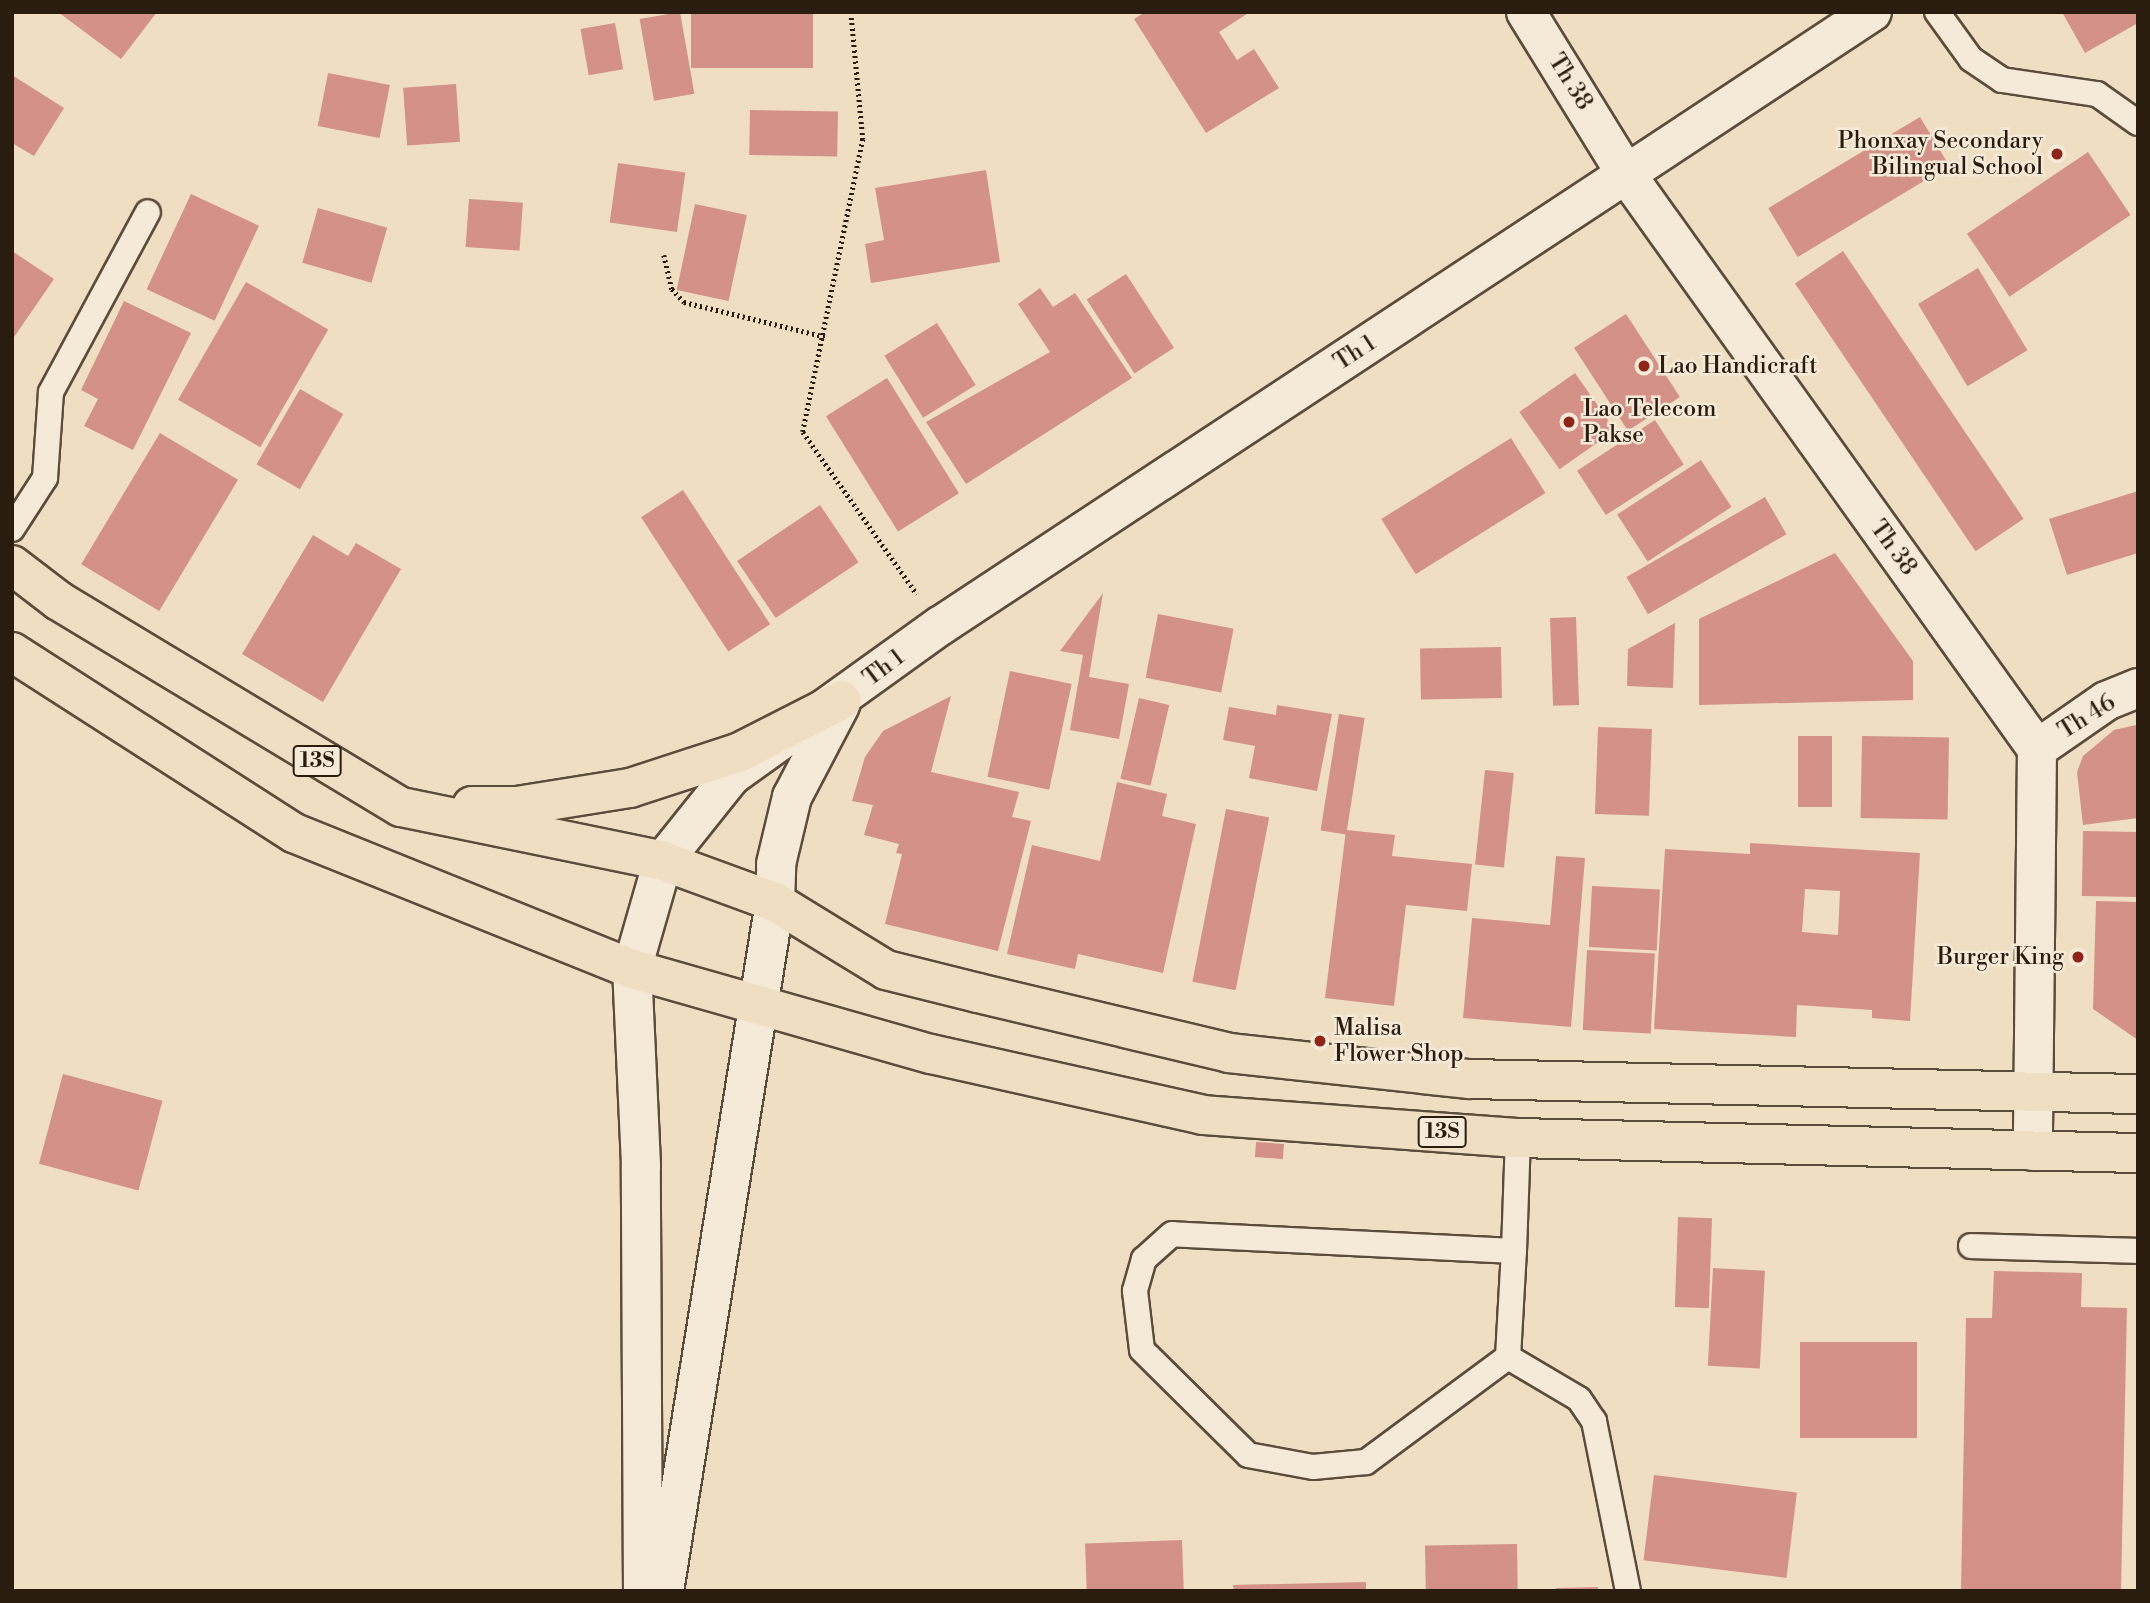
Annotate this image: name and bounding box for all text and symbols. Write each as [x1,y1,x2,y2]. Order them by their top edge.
street label: Th 38 [1542,49,1598,115]
place label: Phonxay Secondary Bilingual School [1838,127,2043,181]
marker: Phonxay Secondary Bilingual School [2049,146,2065,162]
street label: Th 1 [1329,329,1381,377]
place label: Lao Handicraft [1658,352,1817,380]
marker: Lao Handicraft [1636,358,1652,374]
place label: Lao Telecom Pakse [1583,395,1716,449]
marker: Lao Telecom Pakse [1561,414,1577,430]
street label: Th 38 [1864,515,1922,581]
street label: Th 1 [858,644,910,692]
street label: Th 46 [2053,689,2121,745]
road number: 13S [292,744,342,778]
place label: Burger King [1937,943,2064,971]
marker: Burger King [2070,949,2086,965]
place label: Malisa Flower Shop [1334,1014,1464,1068]
marker: Malisa Flower Shop [1312,1033,1328,1049]
road number: 13S [1418,1114,1466,1150]

